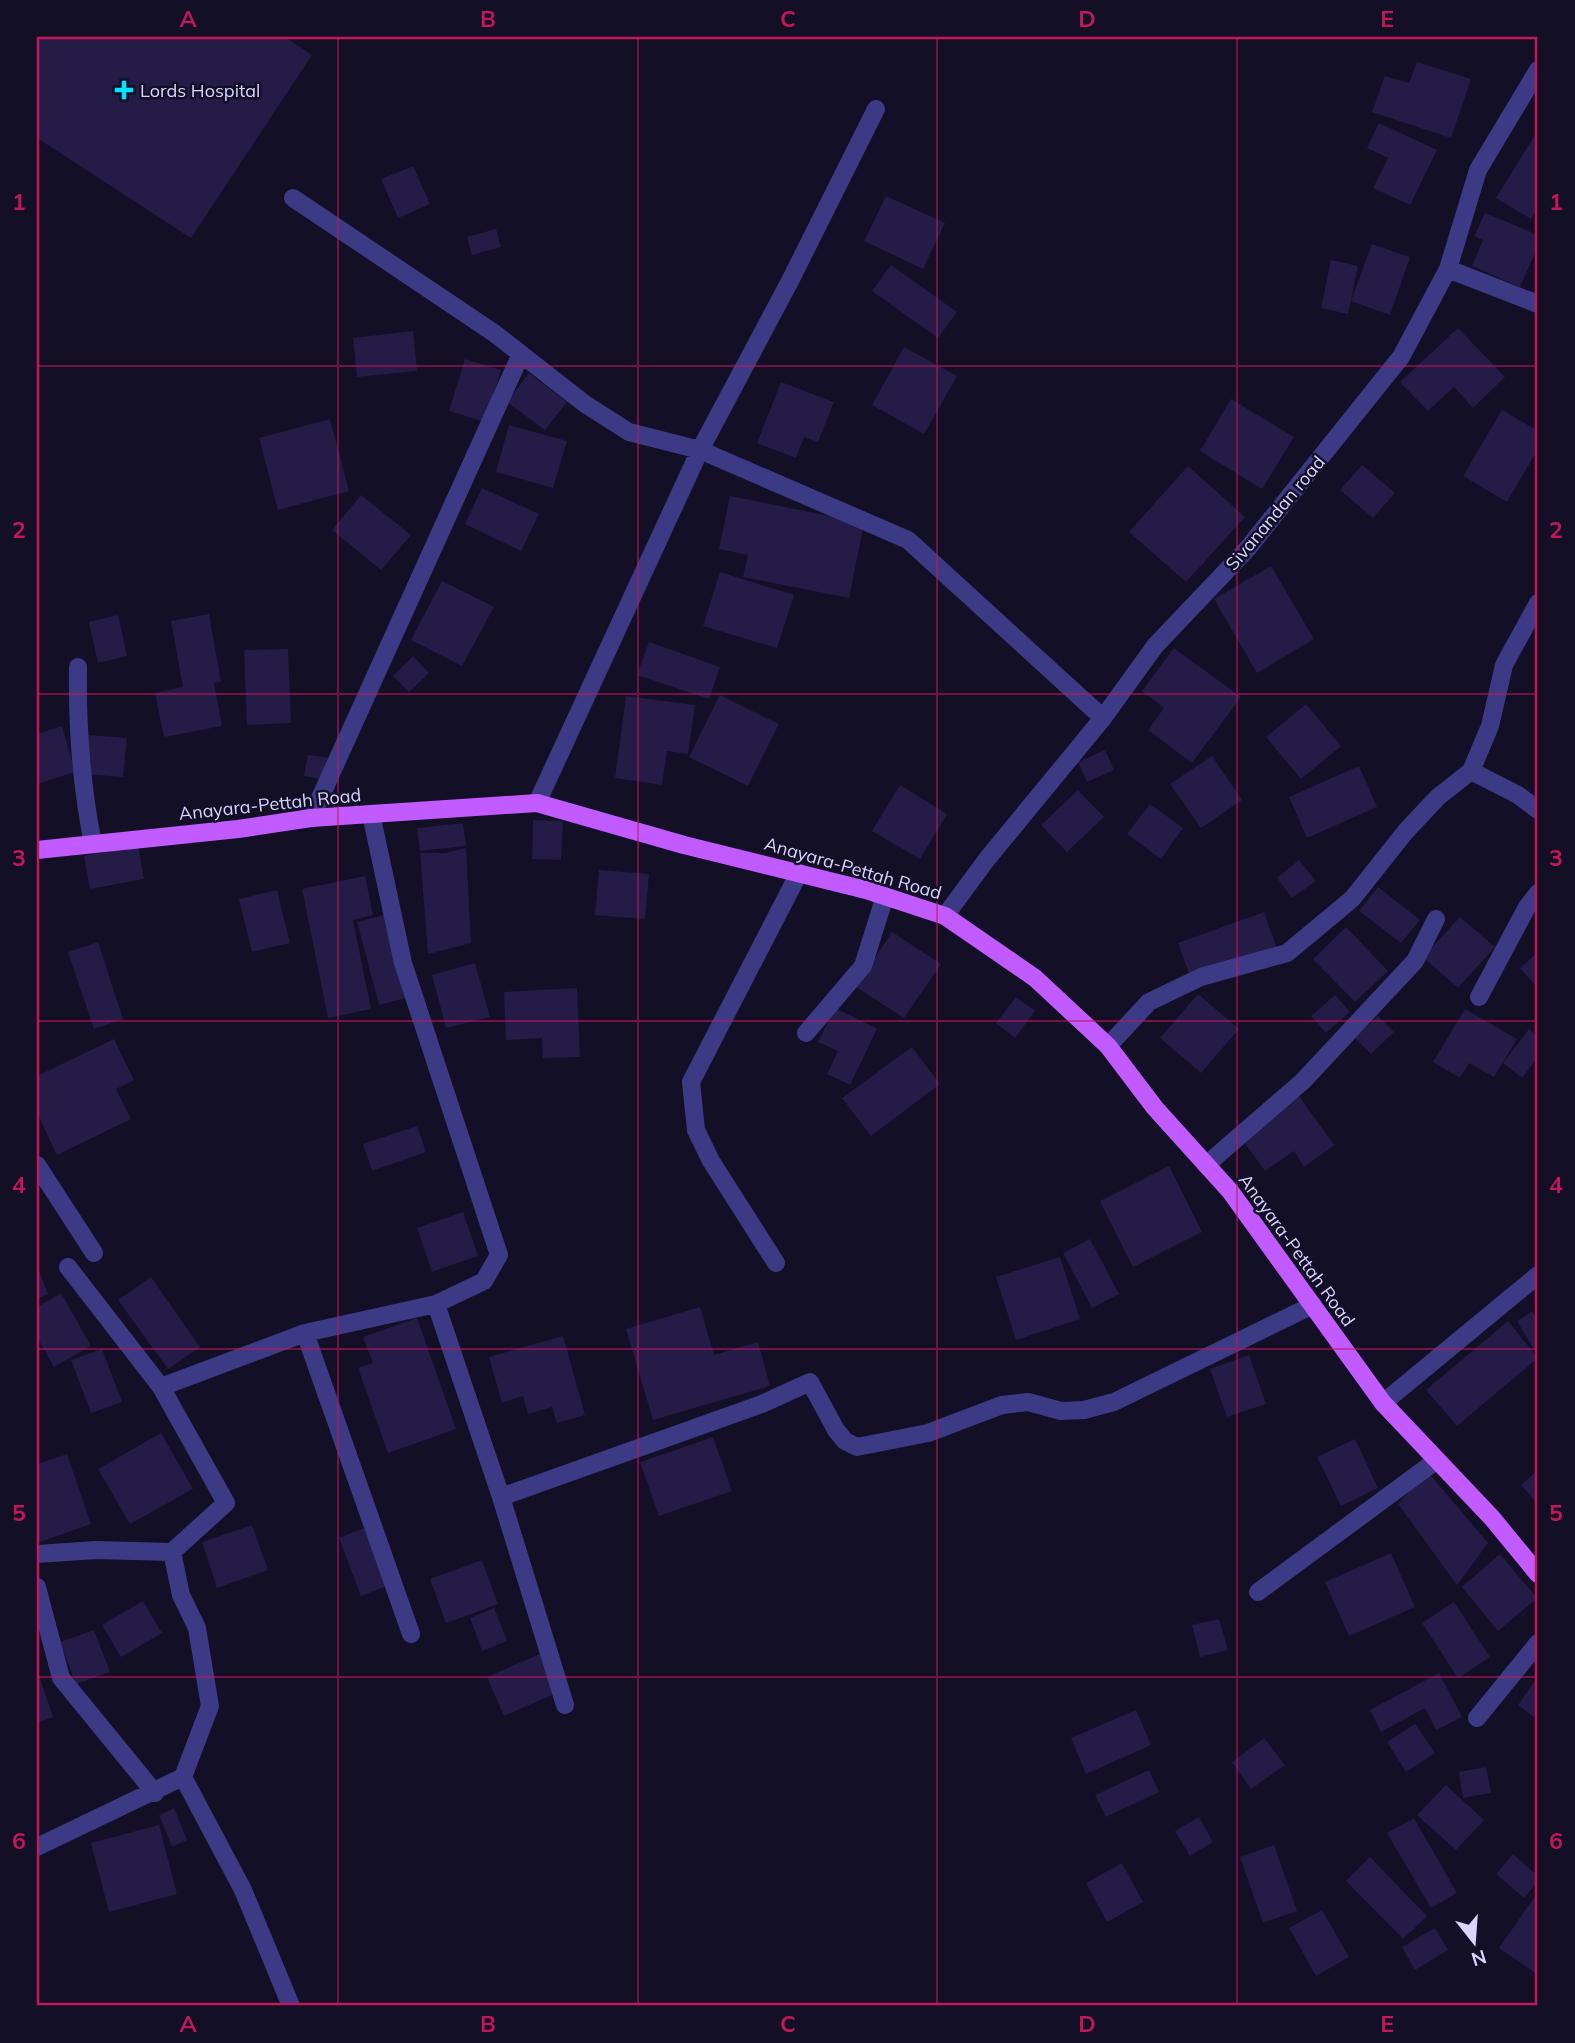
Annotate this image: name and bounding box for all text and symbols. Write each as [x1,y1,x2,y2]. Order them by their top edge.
text: A [179,4,197,33]
text: B [480,4,496,33]
text: C [780,4,796,33]
text: D [1078,4,1096,33]
text: E [1380,4,1394,33]
place label: Lords Hospital [140,79,260,102]
marker: Lords Hospital [114,80,134,100]
text: 1 [12,187,26,216]
text: 1 [1549,187,1563,216]
street label: Sivanandan road [1220,451,1330,575]
text: 2 [12,515,26,544]
text: 2 [1549,515,1563,544]
street label: Anayara-Pettah Road [178,783,362,825]
street label: Anayara-Pettah Road [762,832,944,904]
text: 3 [12,843,26,872]
text: 3 [1549,843,1563,872]
street label: Anayara-Pettah Road [1234,1169,1360,1331]
text: 4 [12,1170,26,1199]
text: 4 [1549,1170,1563,1199]
text: 5 [12,1498,26,1527]
text: 5 [1549,1498,1563,1527]
text: 6 [12,1826,26,1855]
text: 6 [1549,1826,1563,1855]
north arrow [1438,1906,1508,1976]
text: N [1469,1945,1489,1972]
text: A [179,2009,197,2038]
text: B [480,2009,496,2038]
text: C [780,2009,796,2038]
text: D [1078,2009,1096,2038]
text: E [1380,2009,1394,2038]

